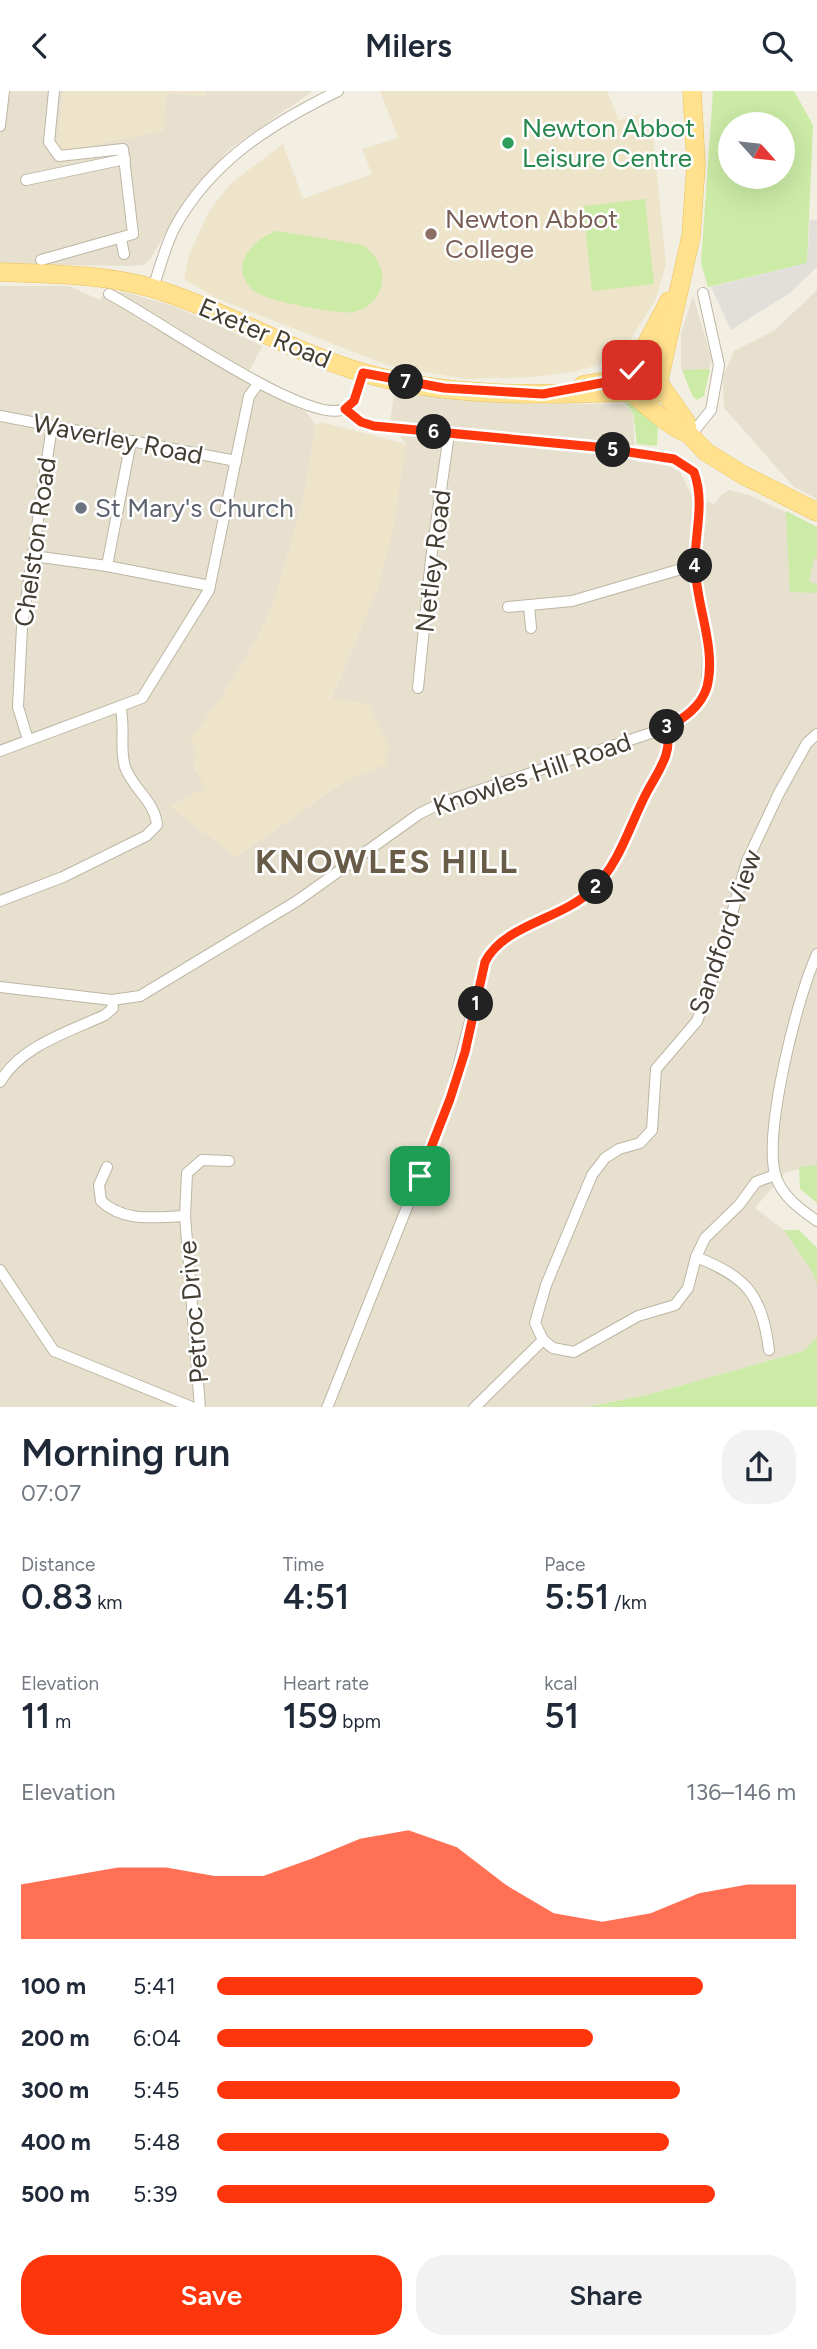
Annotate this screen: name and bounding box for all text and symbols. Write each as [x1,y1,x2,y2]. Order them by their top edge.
icon: back [21,27,59,65]
text: Milers [365,27,452,65]
icon: search [758,27,796,65]
place label: Newton Abbot Leisure Centre [522,112,695,174]
north arrow [718,112,794,189]
map controls [718,112,795,189]
marker: Newton Abbot Leisure Centre [500,135,516,151]
place label: Newton Abbot College [445,203,618,265]
marker: Newton Abbot College [423,226,439,242]
street label: Exeter Road [194,291,336,375]
pin [602,340,662,400]
icon: check [613,351,651,389]
pin: 7 [388,365,424,399]
text: 7 [400,370,411,393]
street label: Waverley Road [30,407,206,471]
pin: 6 [416,415,452,449]
text: 6 [428,420,439,443]
pin: 5 [596,433,630,467]
text: 5 [607,438,618,461]
street label: Chelston Road [7,455,63,629]
street label: Netley Road [408,488,458,634]
place label: St Mary's Church [95,492,294,524]
marker: St Mary's Church [73,500,89,516]
pin: 4 [678,549,712,583]
text: 4 [688,554,701,577]
pin: 3 [650,709,684,745]
text: 3 [661,715,672,738]
street label: Knowles Hill Road [429,725,635,823]
district label: KNOWLES HILL [255,842,519,881]
street label: Sandford View [682,845,768,1019]
pin: 2 [578,869,614,905]
text: 2 [590,875,601,898]
pin: 1 [458,986,494,1021]
text: 1 [471,992,480,1015]
pin [390,1146,450,1206]
icon: arrive [401,1157,439,1195]
street label: Petroc Drive [171,1239,215,1385]
text: Morning run [21,1430,230,1476]
button: share [722,1430,796,1504]
text: 07:07 [21,1479,81,1507]
text: Distance [21,1553,95,1576]
text: Time [283,1553,324,1576]
text: Pace [544,1553,585,1576]
text: 0.83 [21,1576,92,1618]
text: 4:51 [283,1576,349,1618]
text: 5:51 [544,1576,609,1618]
text: km [92,1591,123,1614]
text: /km [609,1591,647,1614]
text: Elevation [21,1672,99,1695]
text: Heart rate [283,1672,369,1695]
text: kcal [544,1672,578,1695]
text: 11 [21,1695,50,1737]
text: 159 [283,1695,338,1737]
text: 51 [544,1695,579,1737]
text: m [50,1710,71,1733]
text: bpm [338,1710,381,1733]
text: Elevation [21,1778,116,1806]
text: 136–146 m [686,1778,796,1806]
text: 100 m [21,1972,86,2000]
text: 5:41 [133,1972,176,2000]
text: 200 m [21,2024,90,2052]
text: 6:04 [133,2024,181,2052]
text: 300 m [21,2076,89,2104]
text: 5:45 [133,2076,180,2104]
text: 400 m [21,2128,91,2156]
text: 5:48 [133,2128,180,2156]
text: 500 m [21,2180,90,2208]
text: 5:39 [133,2180,178,2208]
button: Save [21,2255,402,2335]
button: Share [416,2255,796,2335]

